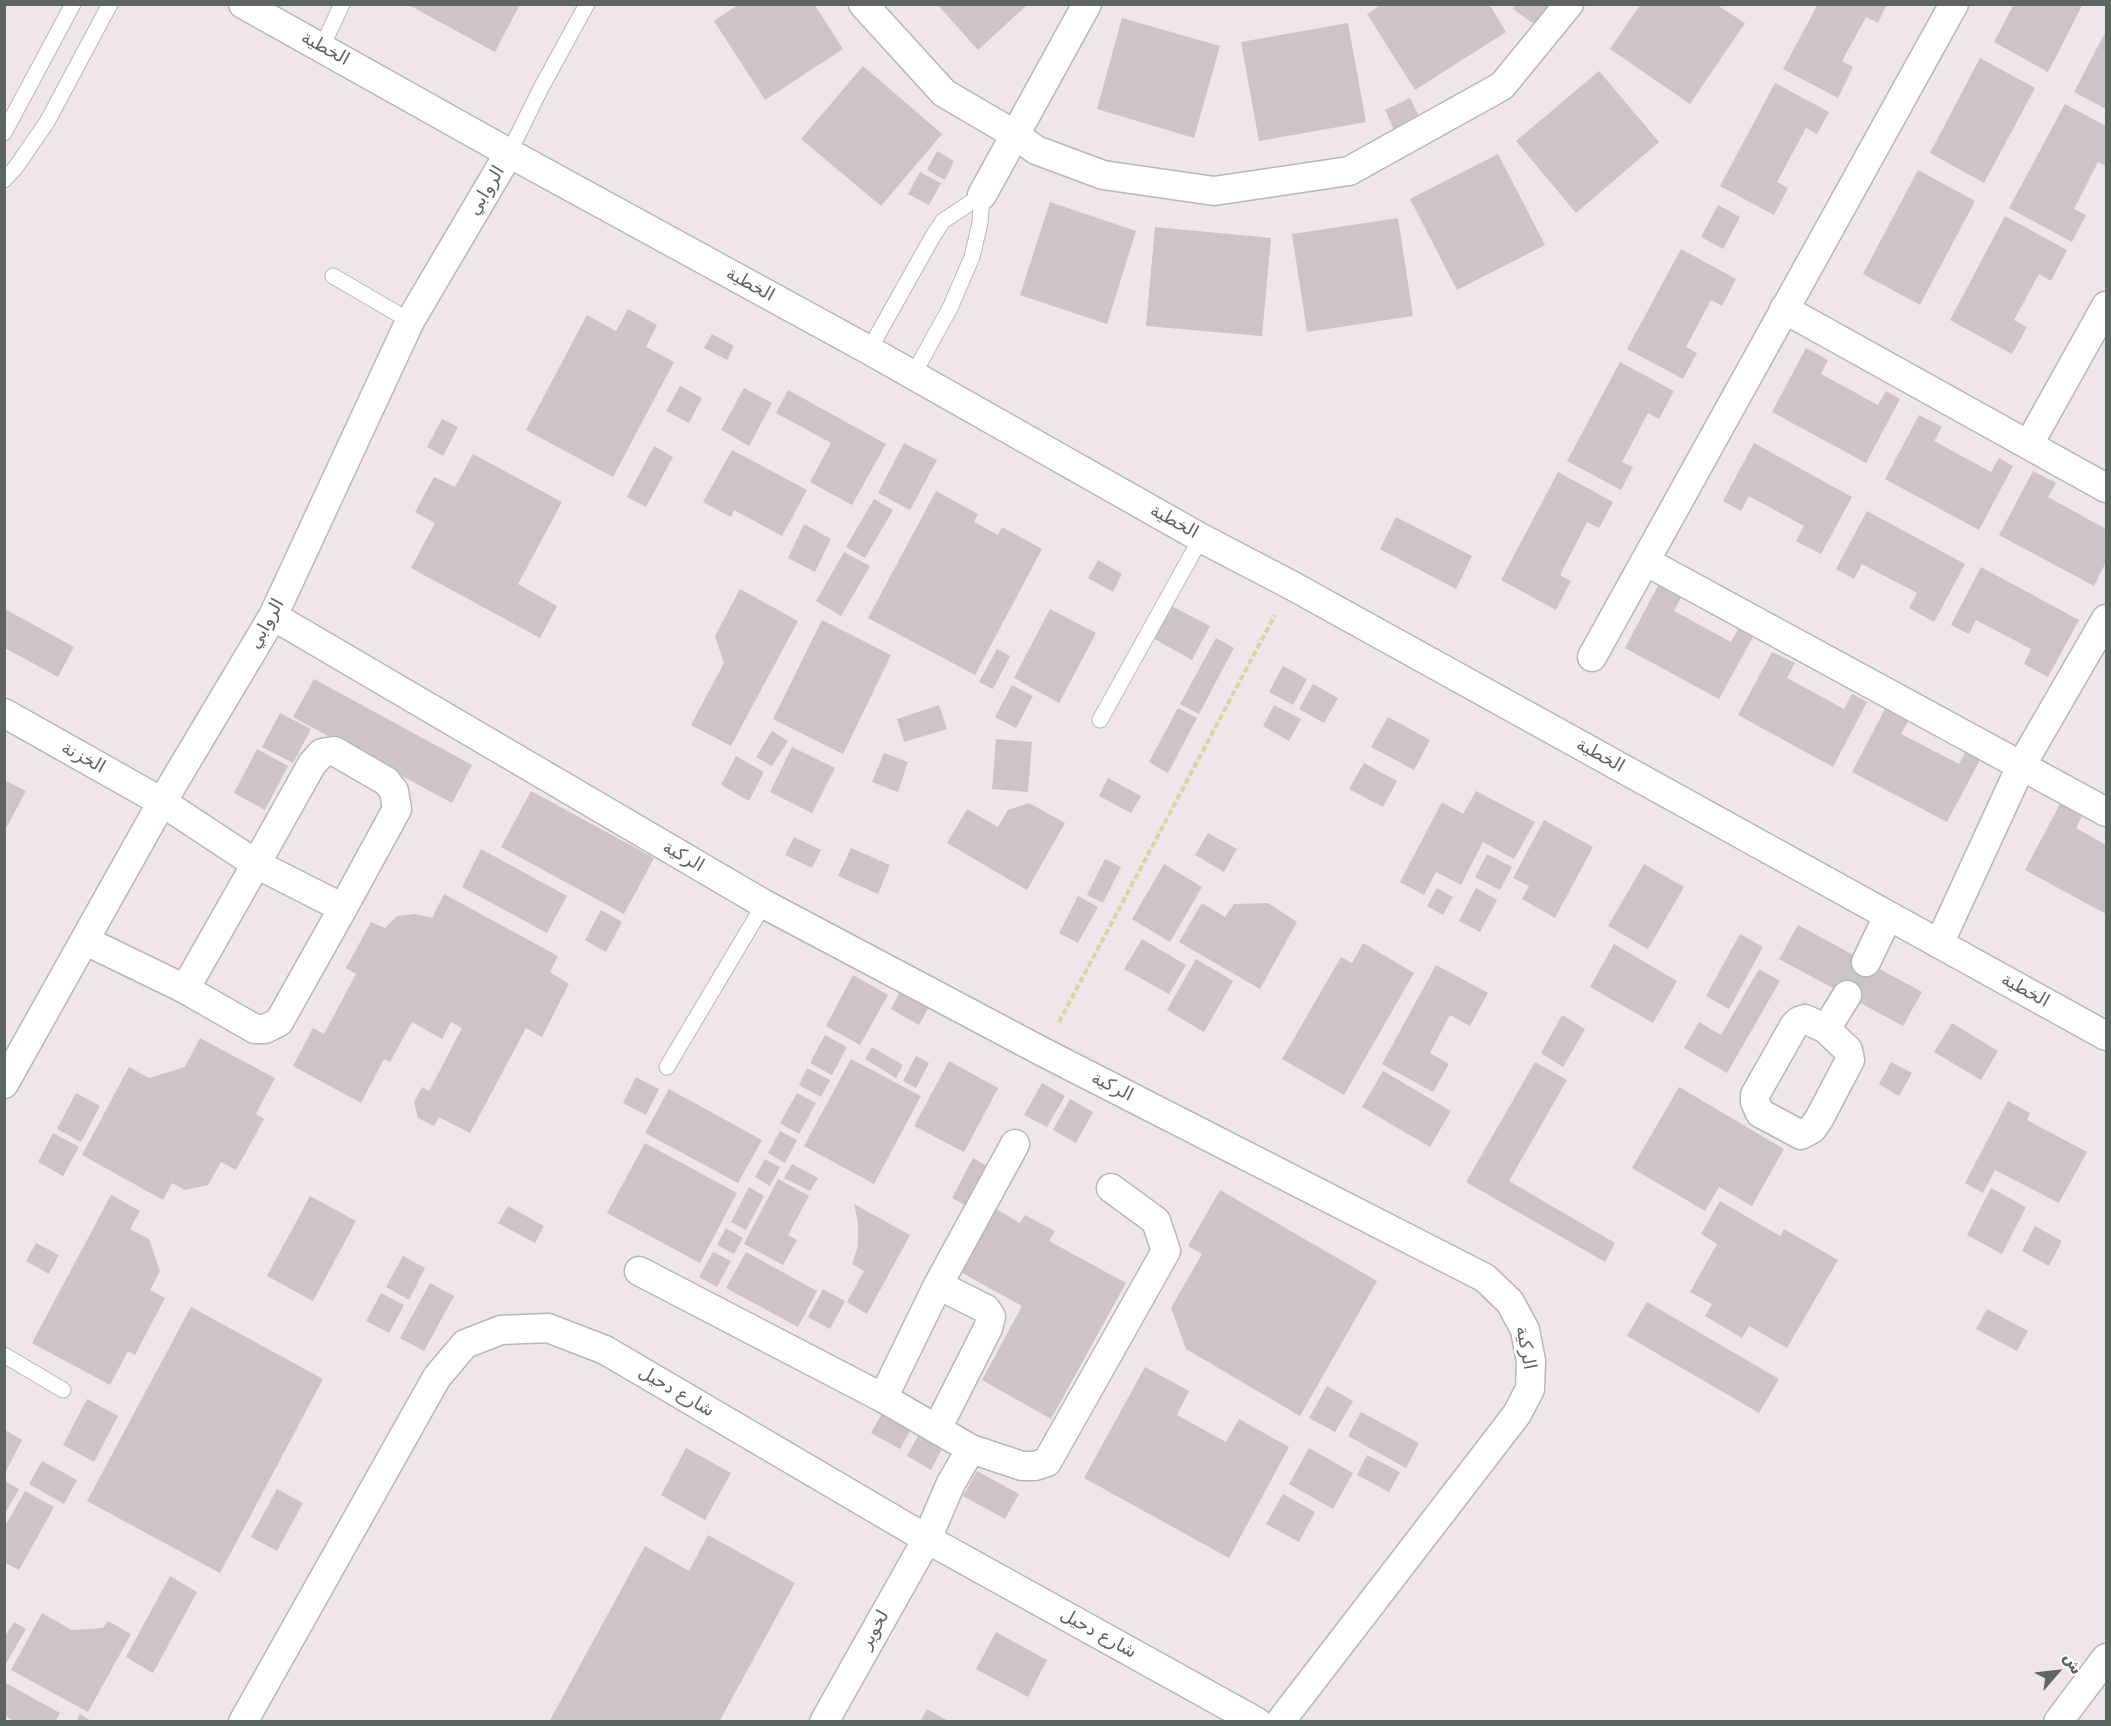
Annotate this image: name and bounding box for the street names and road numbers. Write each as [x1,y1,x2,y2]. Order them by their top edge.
street label: الخطية [297,27,353,71]
street label: الروابي [464,162,510,220]
street label: الخطية [722,263,778,307]
street label: الخطية [1146,500,1202,544]
street label: الروابي [244,595,290,653]
street label: الخطية [1572,734,1628,778]
street label: الخزنة [57,737,109,779]
street label: الركية [659,837,707,877]
street label: الخطية [1997,969,2053,1013]
street label: الركية [1087,1067,1137,1107]
street label: الركية [1510,1324,1540,1372]
street label: شارع دحيل [634,1362,718,1422]
street label: شارع دحيل [1056,1604,1140,1664]
street label: لخوير [856,1607,894,1653]

